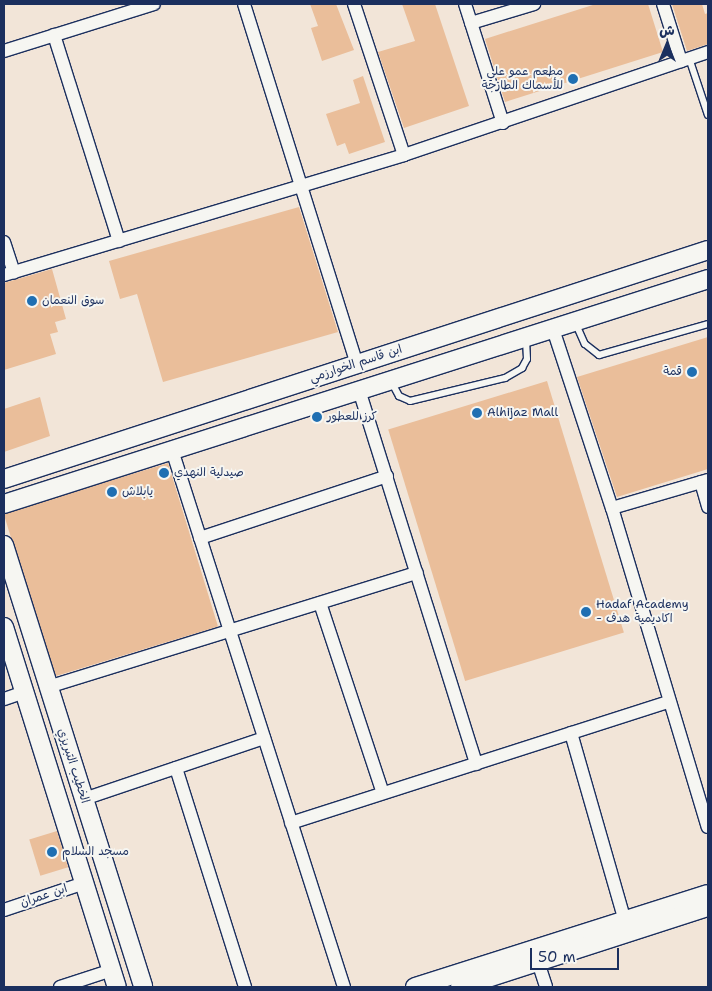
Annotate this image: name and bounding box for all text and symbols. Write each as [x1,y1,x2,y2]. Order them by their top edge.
north arrow [642,20,692,70]
text: ش [659,21,675,39]
place label: مطعم عمو علي للأسماك الطازجة [482,65,563,93]
marker: مطعم عمو علي للأسماك الطازجة [567,73,579,85]
place label: سوق النعمان [42,294,104,308]
marker: سوق النعمان [26,295,38,307]
street label: ابن قاسم الخوارزمي [308,342,404,386]
place label: قمة [663,365,682,379]
marker: قمة [686,366,698,378]
place label: Alhijaz Mall [487,406,558,420]
marker: Alhijaz Mall [471,407,483,419]
place label: كرز للعطور [327,410,377,424]
marker: كرز للعطور [311,411,323,423]
place label: صيدلية النهدي [174,466,244,480]
marker: صيدلية النهدي [158,467,170,479]
place label: يابلاش [122,485,153,499]
marker: يابلاش [106,486,118,498]
place label: Hadaf Academy - اكاديمية هدف [596,598,689,626]
marker: Hadaf Academy - اكاديمية هدف [580,606,592,618]
street label: الخطيب التبريزي [54,727,92,805]
place label: مسجد السلام [62,845,129,859]
marker: مسجد السلام [46,846,58,858]
street label: ابن عمران [19,882,69,910]
scale bar [532,938,621,970]
text: 50 m [538,947,576,967]

